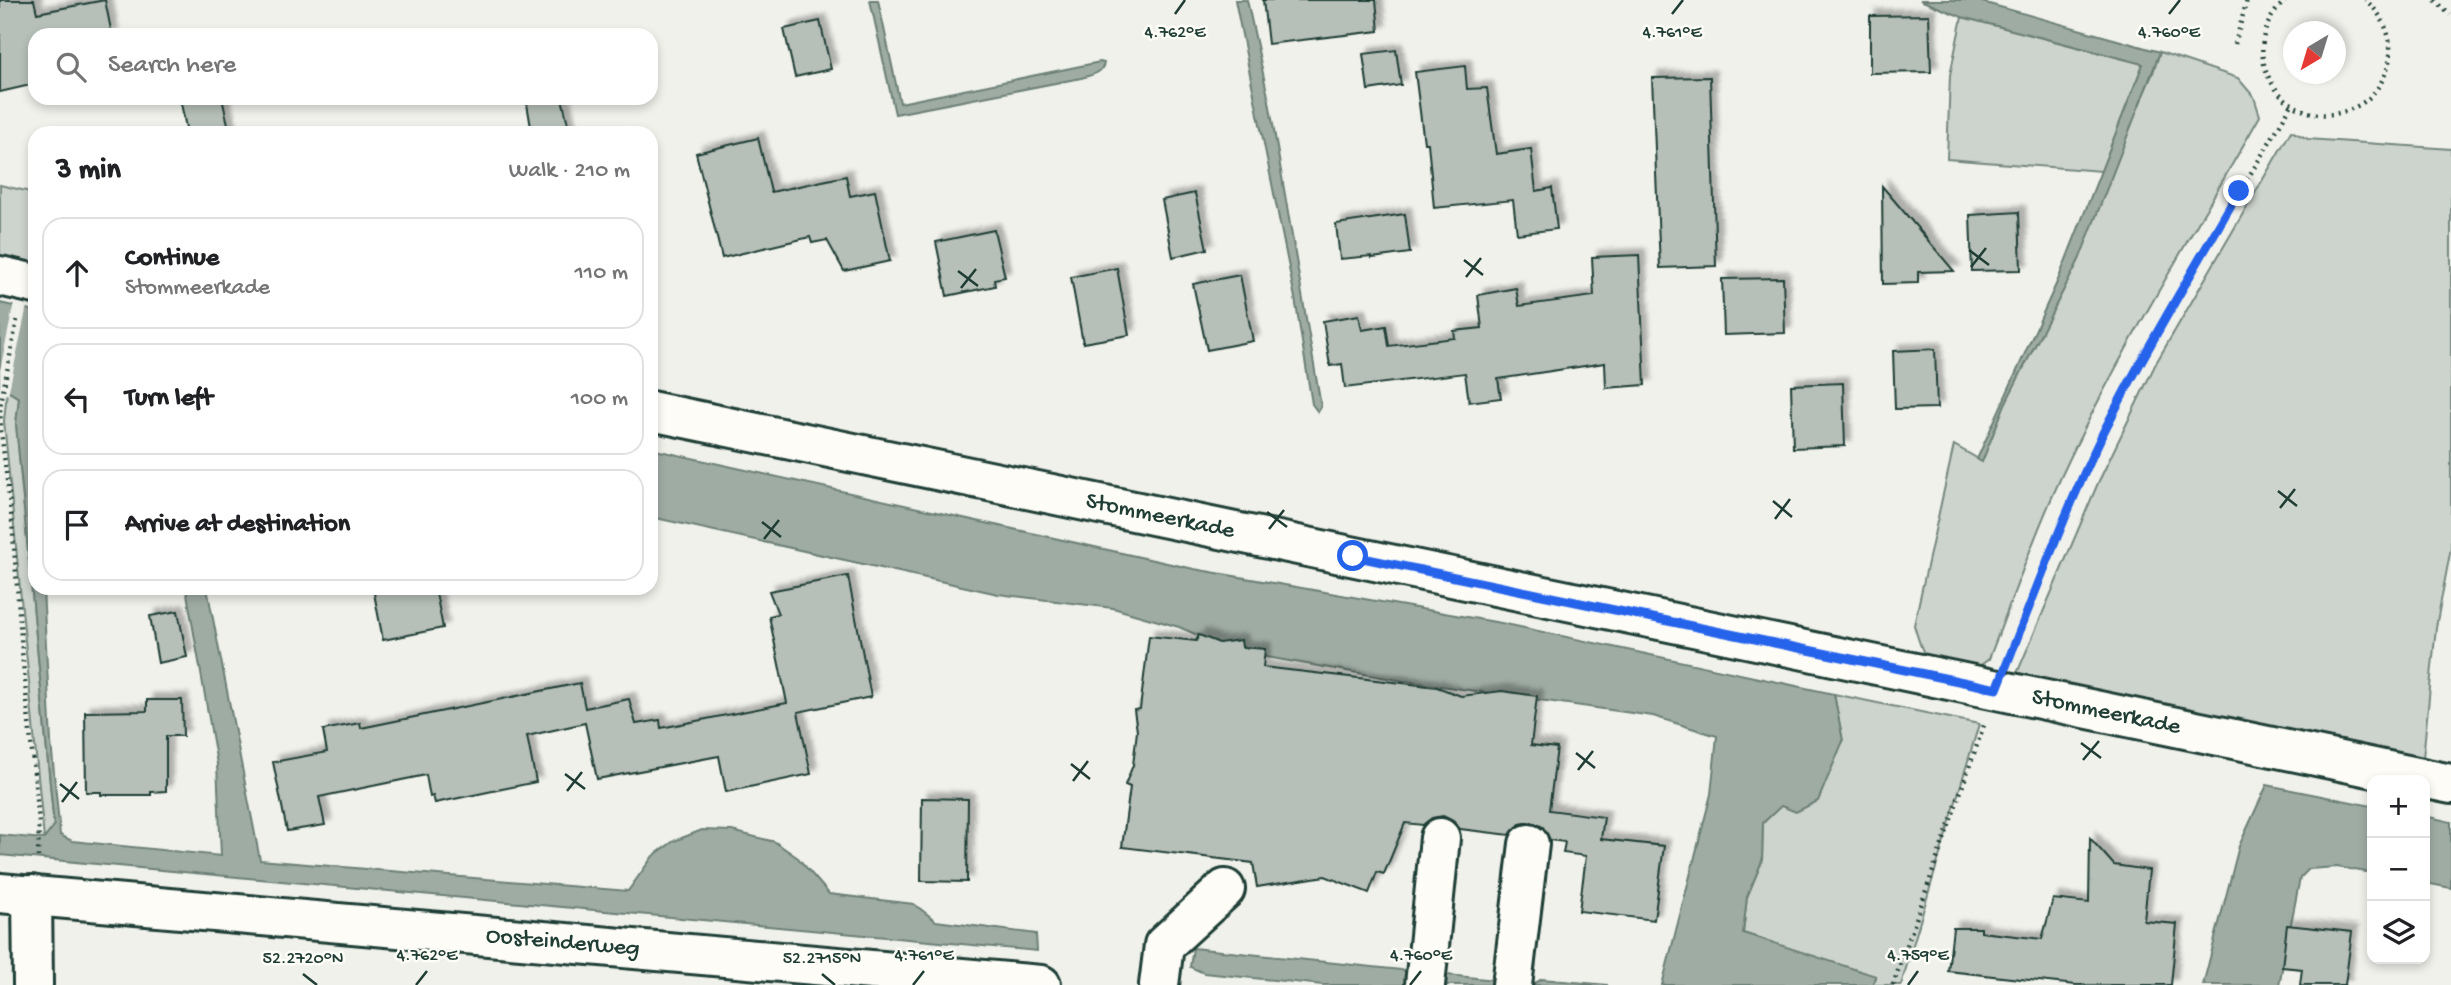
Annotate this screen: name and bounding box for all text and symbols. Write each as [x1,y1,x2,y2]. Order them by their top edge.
north arrow [2283,21,2346,84]
text: 4.762°E [1145,23,1206,44]
text: 4.761°E [1642,23,1702,44]
text: 4.760°E [2138,23,2201,44]
search box [28,28,658,105]
icon: search [52,48,90,86]
text: Search here [108,51,236,82]
text: 3 min [56,154,121,189]
text: Walk · 210 m [509,158,630,185]
route end [2223,175,2254,206]
text: Continue [125,244,219,275]
icon: ahead [58,254,96,292]
text: 110 m [575,260,628,287]
text: Stommeerkade [125,275,270,302]
icon: left [58,380,96,418]
text: Turn left [125,384,213,415]
text: 100 m [571,386,628,413]
street label: Stommeerkade [1083,487,1238,546]
icon: arrive [58,506,96,544]
text: Arrive at destination [125,510,350,541]
route start [1337,540,1368,571]
street label: Stommeerkade [2029,683,2184,742]
map controls [2367,775,2430,964]
button: + [2367,775,2430,838]
button: − [2367,838,2430,901]
button: layers [2367,901,2430,964]
street label: Oosteinderweg [485,922,641,964]
text: 4.762°E [397,946,458,967]
text: 4.761°E [894,946,954,967]
text: 4.760°E [1390,946,1453,967]
text: 4.759°E [1887,946,1949,967]
text: 52.2720°N [262,949,344,970]
text: 52.2715°N [783,949,861,970]

